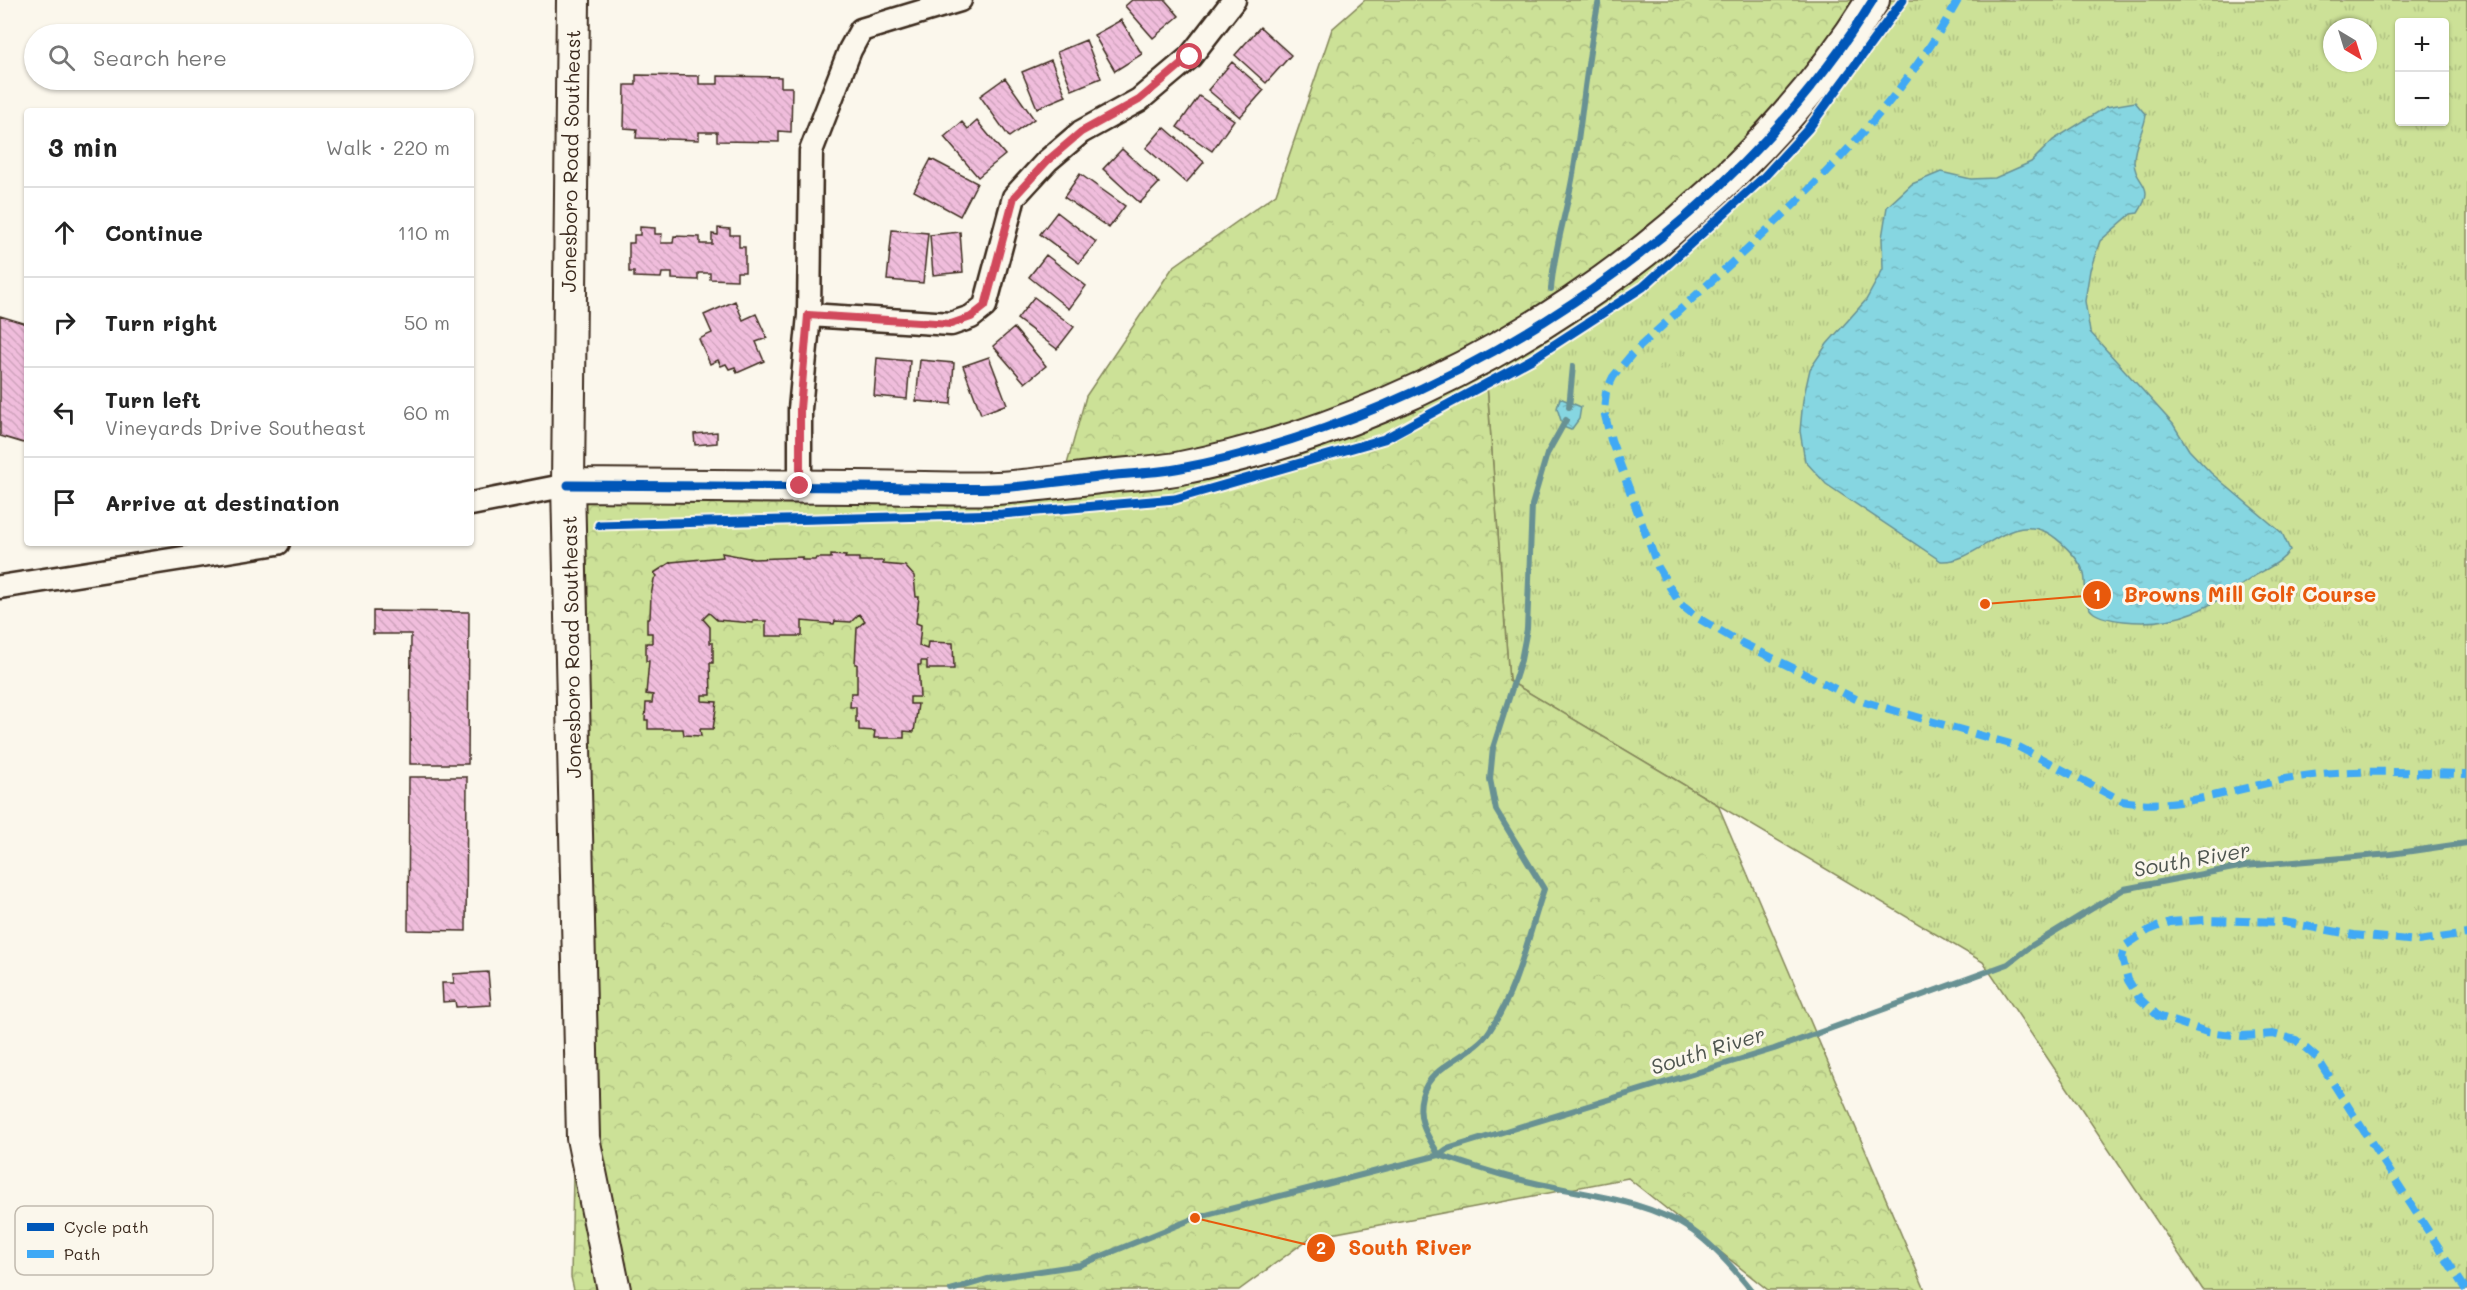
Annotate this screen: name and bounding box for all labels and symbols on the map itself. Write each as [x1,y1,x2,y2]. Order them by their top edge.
north arrow [2323,18,2377,72]
street label: Jonesboro Road Southeast [555,29,585,293]
route start [1176,43,1202,69]
route end [786,472,812,498]
street label: Jonesboro Road Southeast [556,515,586,779]
callout: Browns Mill Golf Course [2082,575,2388,614]
text: Browns Mill Golf Course [2124,580,2376,607]
text: 1 [2093,582,2101,606]
water label: South River [2131,835,2252,882]
water label: South River [1647,1019,1768,1080]
legend [15,1206,213,1275]
text: Cycle path [64,1216,148,1237]
callout: South River [1306,1228,1484,1267]
text: South River [1348,1233,1472,1260]
text: 2 [1316,1235,1326,1259]
text: Path [64,1243,100,1264]

